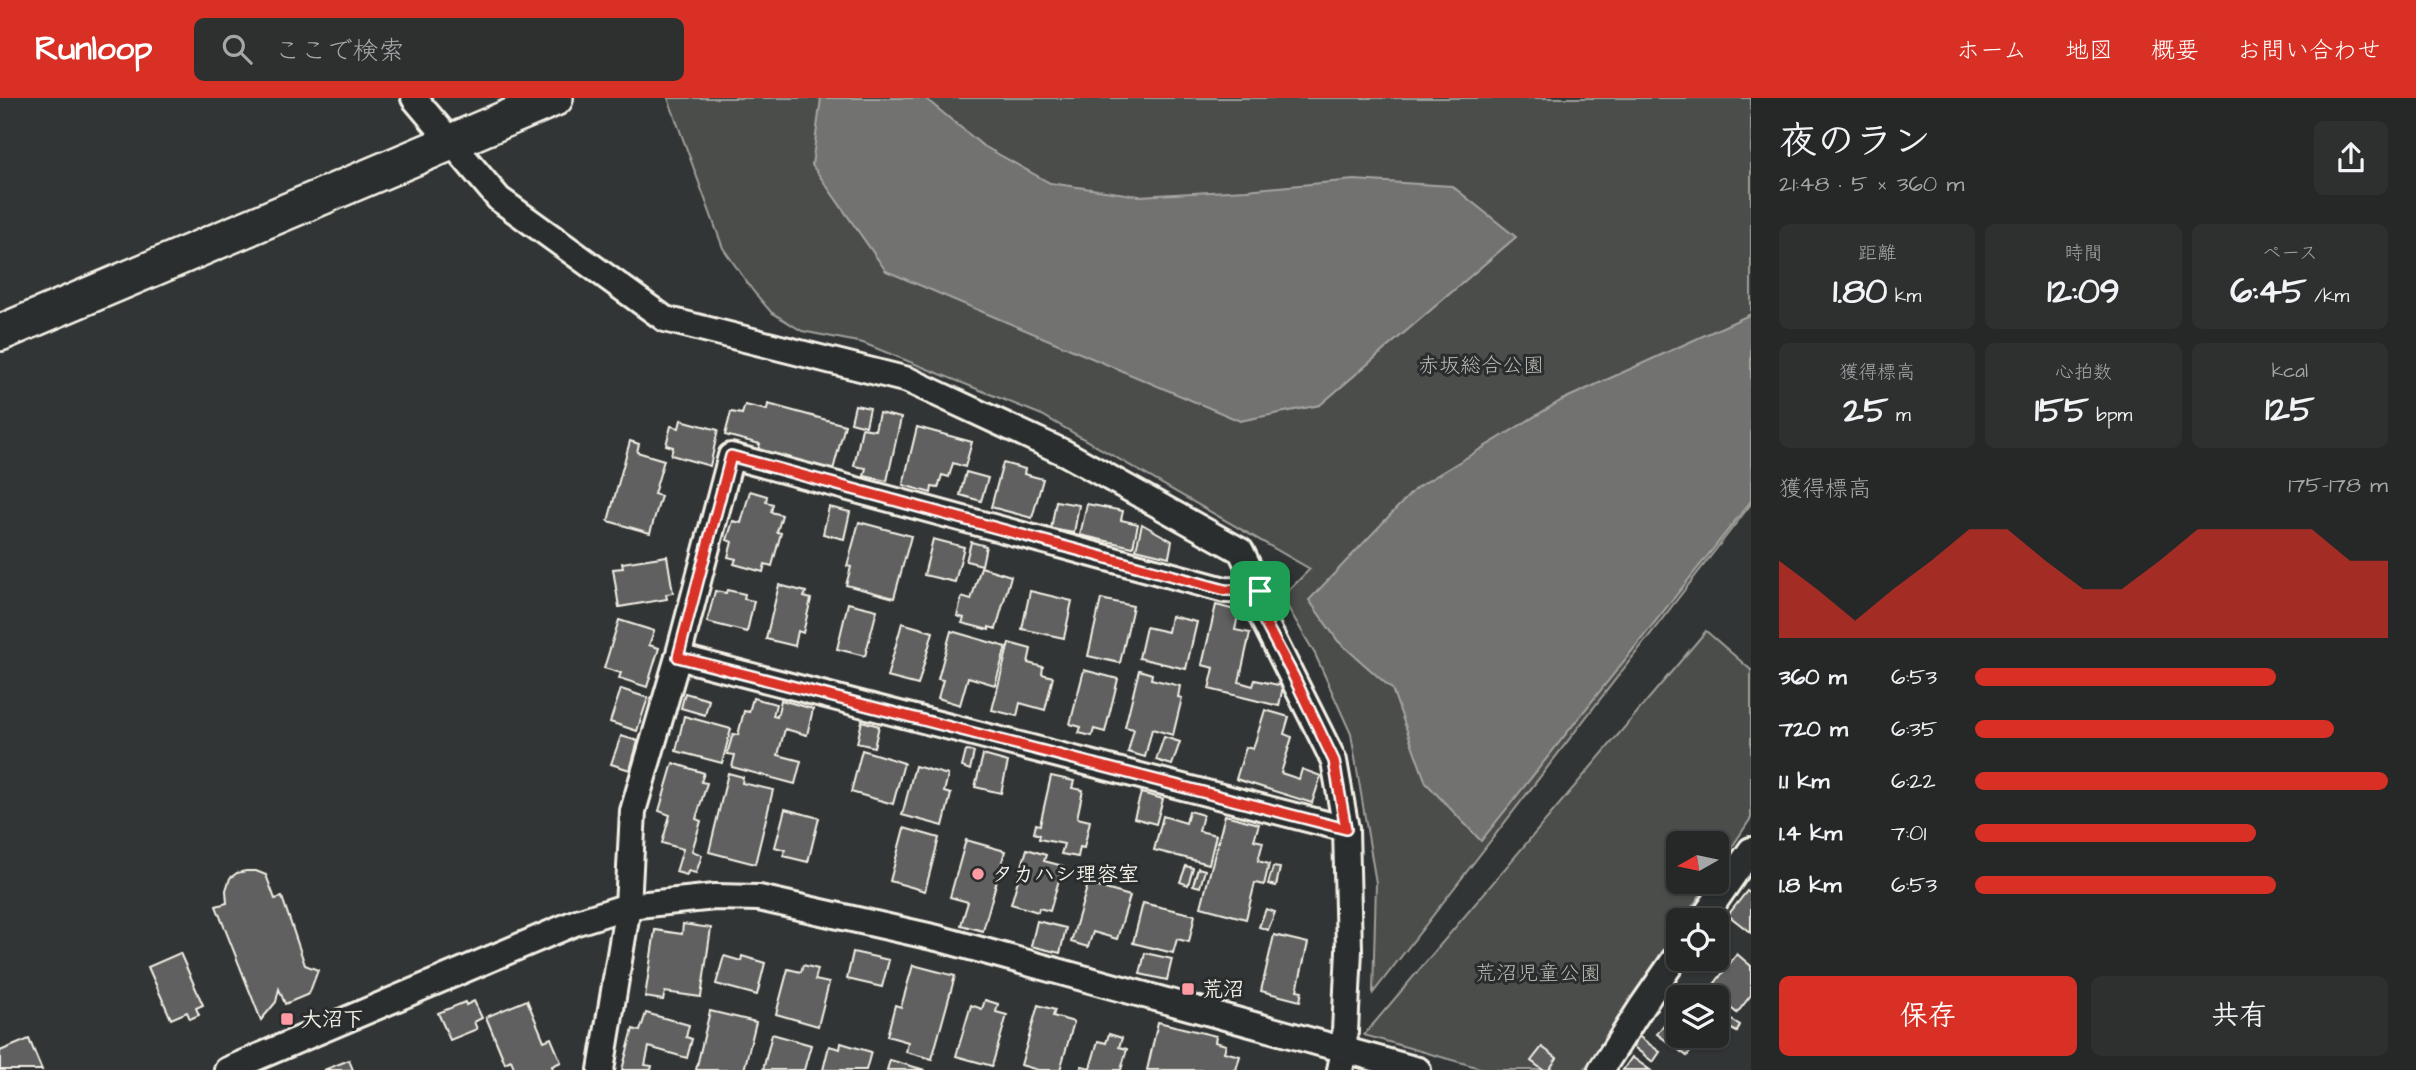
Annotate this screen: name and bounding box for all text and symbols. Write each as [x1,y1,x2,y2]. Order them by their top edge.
search box [194,18,684,81]
text: Runloop [35,26,152,72]
icon: search [218,30,256,68]
text: ここで検索 [274,33,404,69]
text: ホーム [1956,34,2027,68]
text: 地図 [2065,34,2113,68]
text: 概要 [2151,34,2199,68]
text: お問い合わせ [2237,34,2381,68]
text: 夜のラン [1779,116,1931,168]
button: share [2314,121,2388,195]
text: 21:48 · 5 × 360 m [1779,168,1964,200]
text: 距離 [1858,240,1896,267]
text: 時間 [2064,240,2103,267]
text: ペース [2262,240,2318,267]
text: 1.80 [1833,267,1887,316]
text: 12:09 [2047,267,2120,316]
text: 6:45 [2230,267,2307,316]
text: km [1887,283,1921,310]
text: /km [2307,283,2349,310]
park label: 赤坂総合公園 [1418,351,1544,380]
text: kcal [2272,358,2308,385]
text: 獲得標高 [1839,359,1915,386]
text: 心拍数 [2055,359,2112,386]
text: 125 [2265,385,2314,434]
text: 25 [1844,386,1888,435]
text: 155 [2035,386,2089,435]
text: m [1888,402,1911,429]
text: bpm [2089,402,2132,429]
text: 175–178 m [2288,469,2388,501]
text: 獲得標高 [1779,473,1871,505]
pin [1230,561,1290,621]
icon: arrive [1241,572,1279,610]
text: 360 m [1779,661,1847,693]
text: 6:53 [1891,661,1937,693]
text: 720 m [1779,713,1848,745]
text: 6:35 [1891,713,1937,745]
text: 1.1 km [1779,765,1829,797]
text: 6:22 [1891,765,1936,797]
text: 1.4 km [1779,817,1842,849]
text: 7:01 [1891,817,1926,849]
north arrow [1666,831,1729,894]
map controls [1666,831,1729,1048]
place label: タカハシ理容室 [992,860,1139,889]
marker: タカハシ理容室 [970,866,986,882]
text: 1.8 km [1779,869,1841,901]
text: 6:53 [1891,869,1937,901]
button: locate [1666,908,1729,971]
park label: 荒沼児童公園 [1475,959,1601,988]
place label: 荒沼 [1202,975,1244,1004]
button: 保存 [1779,976,2077,1056]
button: 共有 [2091,976,2388,1056]
marker: 荒沼 [1180,981,1196,997]
button: layers [1666,985,1729,1048]
place label: 大沼下 [301,1005,364,1034]
marker: 大沼下 [279,1011,295,1027]

